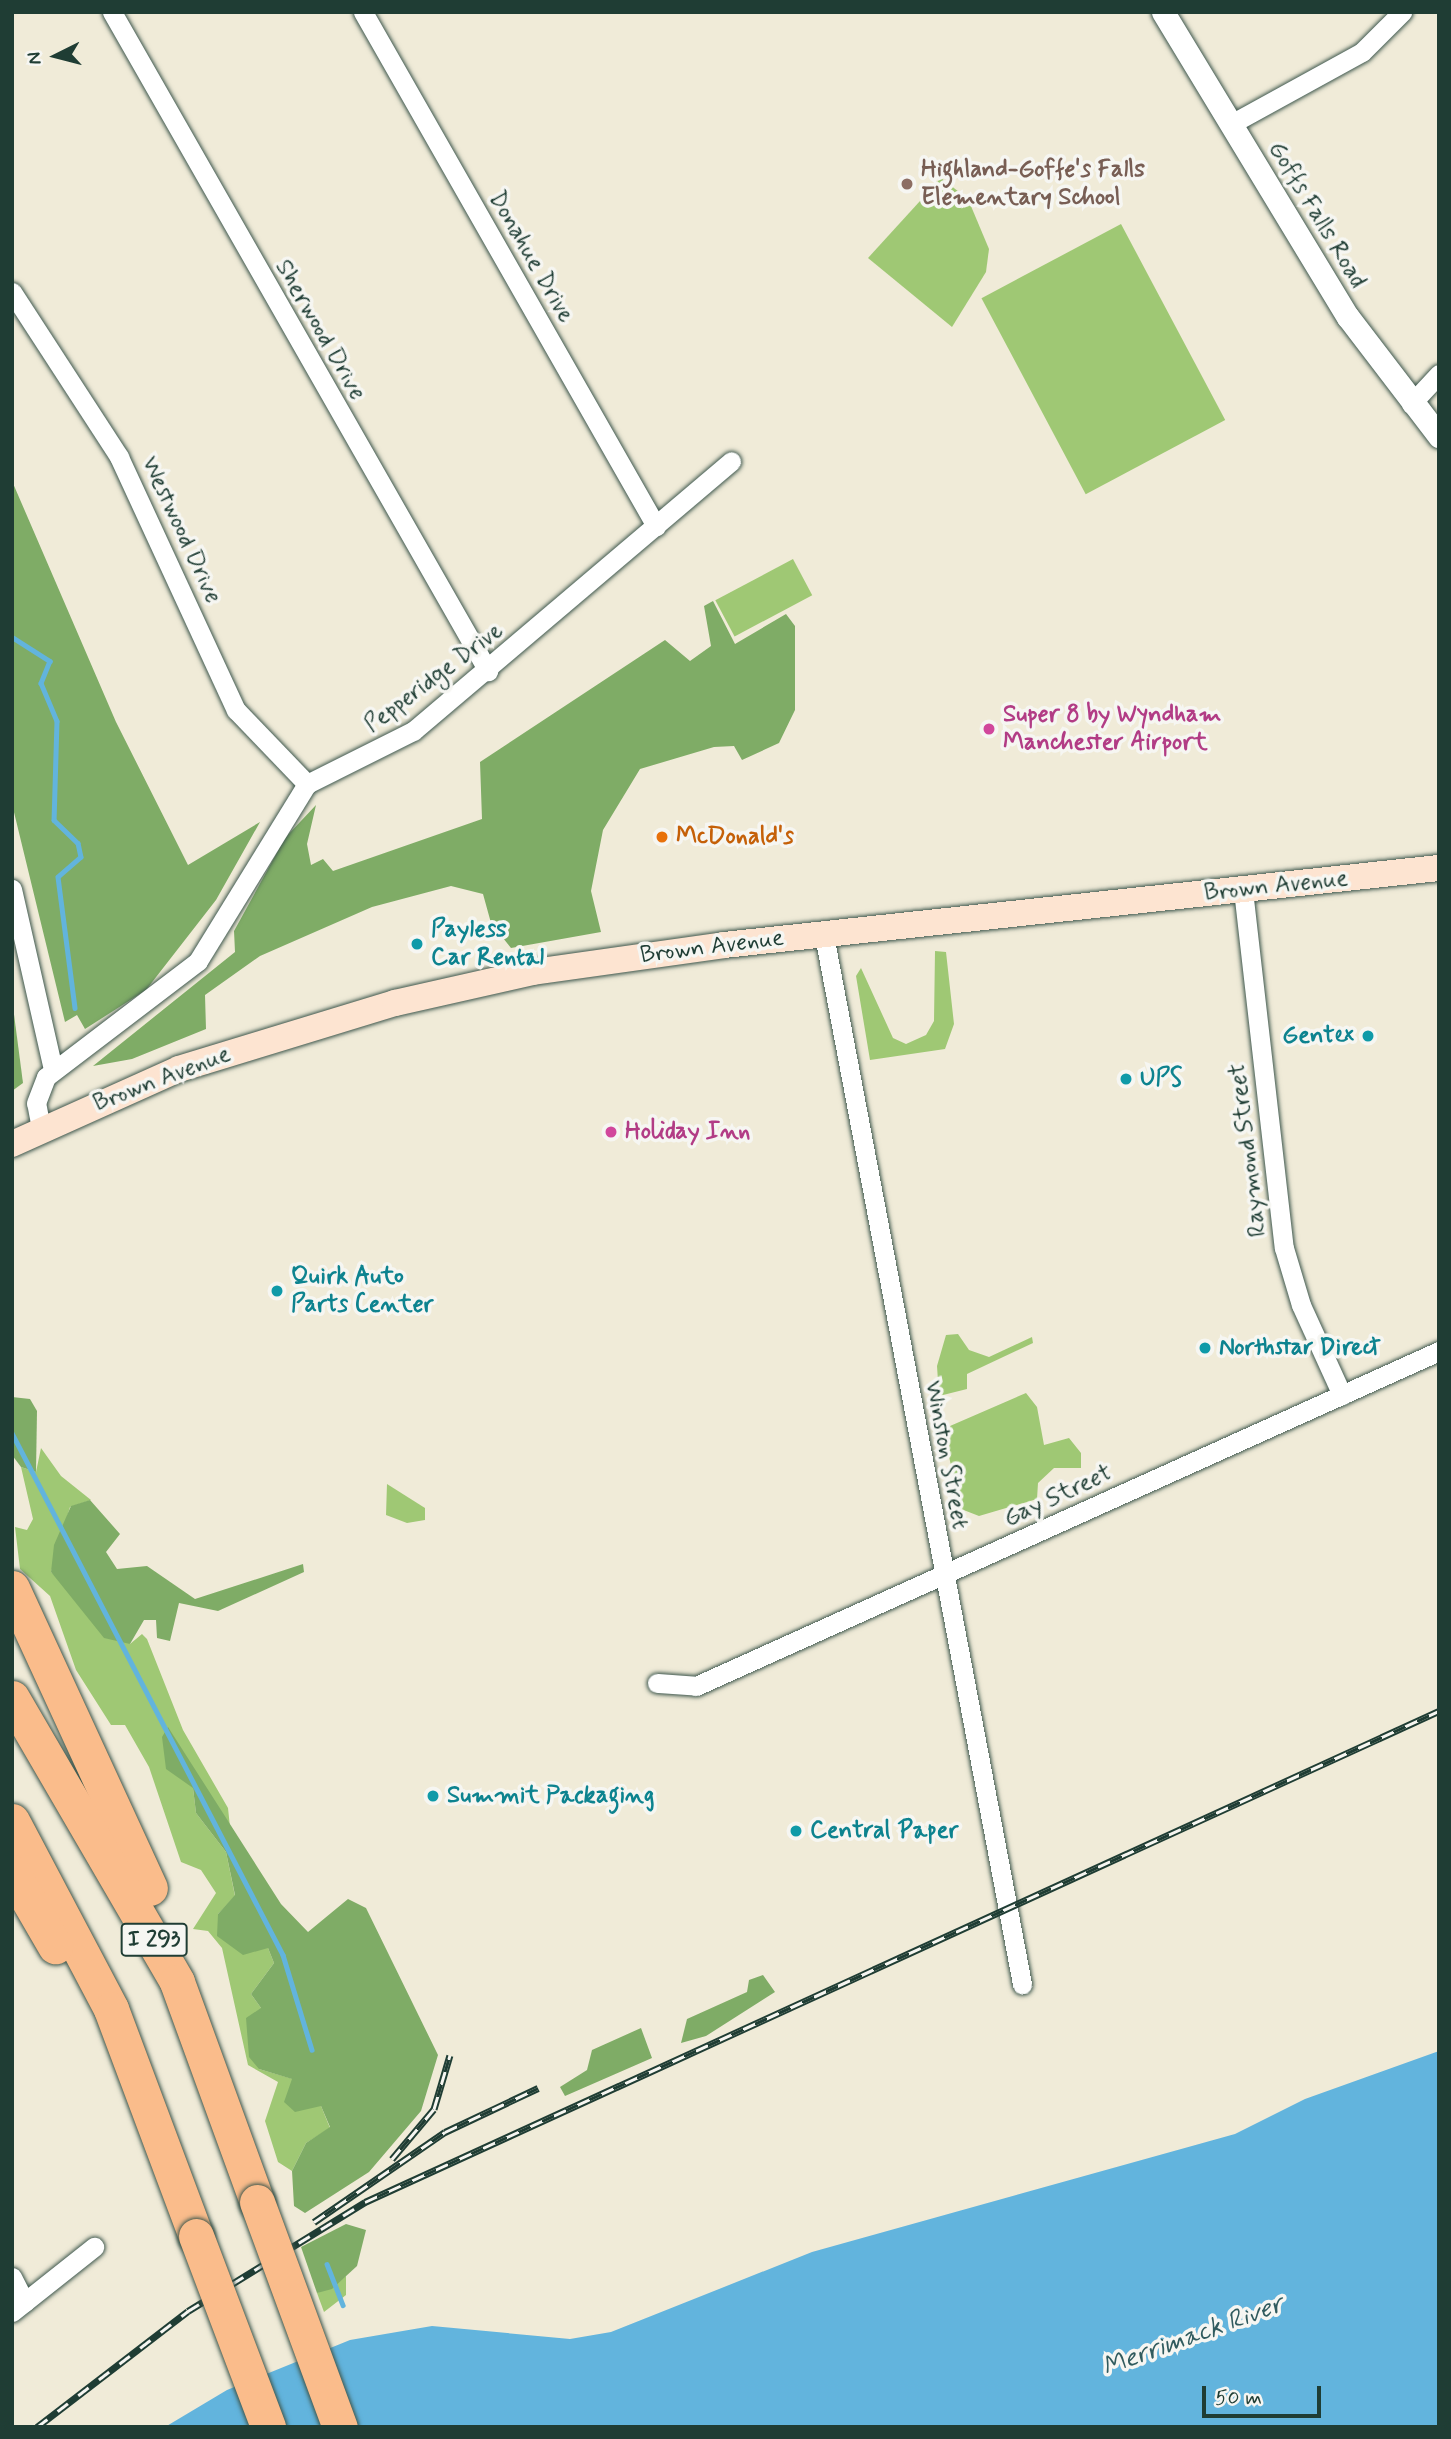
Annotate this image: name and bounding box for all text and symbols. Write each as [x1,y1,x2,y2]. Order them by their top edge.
north arrow [21,21,91,91]
text: N [22,51,48,66]
street label: Goffs Falls Road [1263,138,1371,292]
place label: Highland-Goffe's Falls Elementary School [921,156,1143,212]
marker: Highland-Goffe's Falls Elementary School [899,176,915,192]
street label: Donahue Drive [482,186,580,328]
street label: Sherwood Drive [269,256,371,404]
street label: Westwood Drive [135,453,227,607]
street label: Pepperidge Drive [359,617,509,739]
place label: Super 8 by Wyndham Manchester Airport [1003,701,1231,757]
marker: Super 8 by Wyndham Manchester Airport [981,721,997,737]
place label: McDonald's [676,823,794,851]
marker: McDonald's [654,829,670,845]
street label: Brown Avenue [1202,864,1350,908]
place label: Payless Car Rental [431,916,544,972]
street label: Brown Avenue [638,924,786,970]
marker: Payless Car Rental [409,936,425,952]
place label: Gentex [1282,1022,1354,1050]
marker: Gentex [1360,1028,1376,1044]
street label: Brown Avenue [89,1039,235,1119]
street label: Raymond Street [1223,1062,1273,1238]
place label: UPS [1140,1065,1182,1093]
marker: UPS [1118,1071,1134,1087]
place label: Holiday Inn [625,1118,744,1146]
marker: Holiday Inn [603,1124,619,1140]
place label: Quirk Auto Parts Center [291,1263,429,1319]
marker: Quirk Auto Parts Center [269,1283,285,1299]
place label: Northstar Direct [1219,1334,1381,1362]
marker: Northstar Direct [1197,1340,1213,1356]
street label: Winston Street [917,1377,975,1533]
street label: Gay Street [1000,1459,1116,1533]
place label: Summit Packaging [447,1782,648,1810]
marker: Summit Packaging [425,1788,441,1804]
place label: Central Paper [810,1817,955,1845]
marker: Central Paper [788,1823,804,1839]
road number: I 293 [119,1921,189,1960]
water label: Merrimack River [1098,2290,1288,2384]
scale bar [1206,2372,1325,2416]
text: 50 m [1215,2384,1262,2412]

